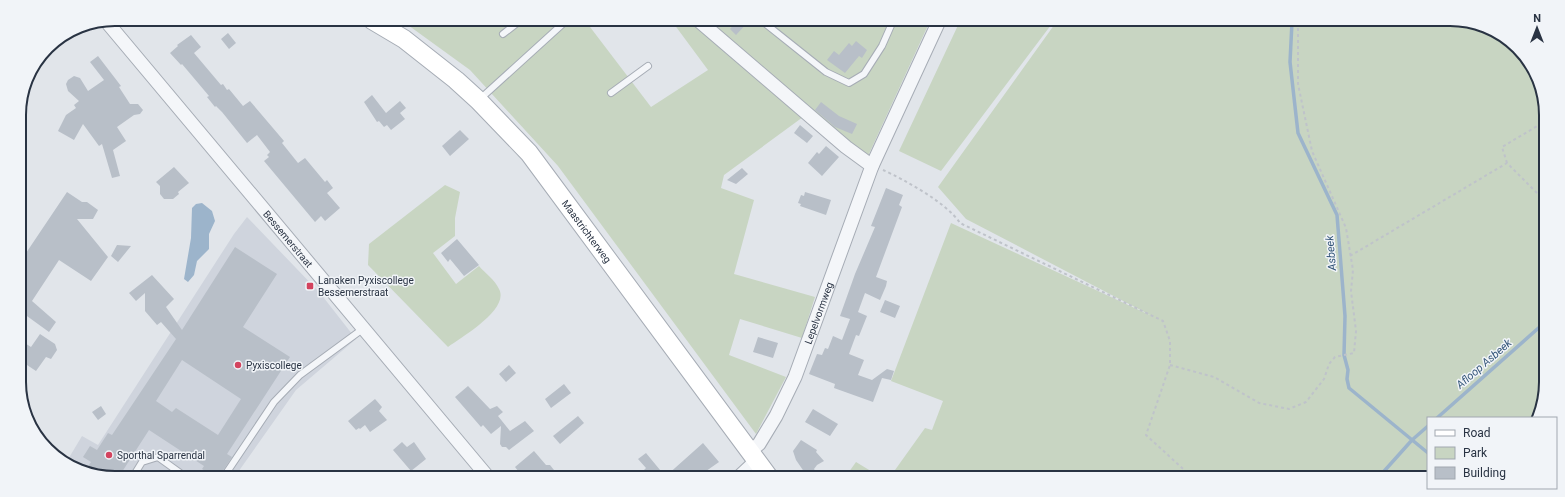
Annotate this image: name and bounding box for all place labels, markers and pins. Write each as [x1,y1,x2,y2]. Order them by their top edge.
place label: Lanaken Pyxiscollege Bessemerstraat [318,275,414,298]
marker: Lanaken Pyxiscollege Bessemerstraat [305,281,315,291]
marker: Pyxiscollege [233,360,243,370]
place label: Pyxiscollege [246,360,302,371]
marker: Sporthal Sparrendal [104,450,114,460]
place label: Sporthal Sparrendal [117,450,205,461]

